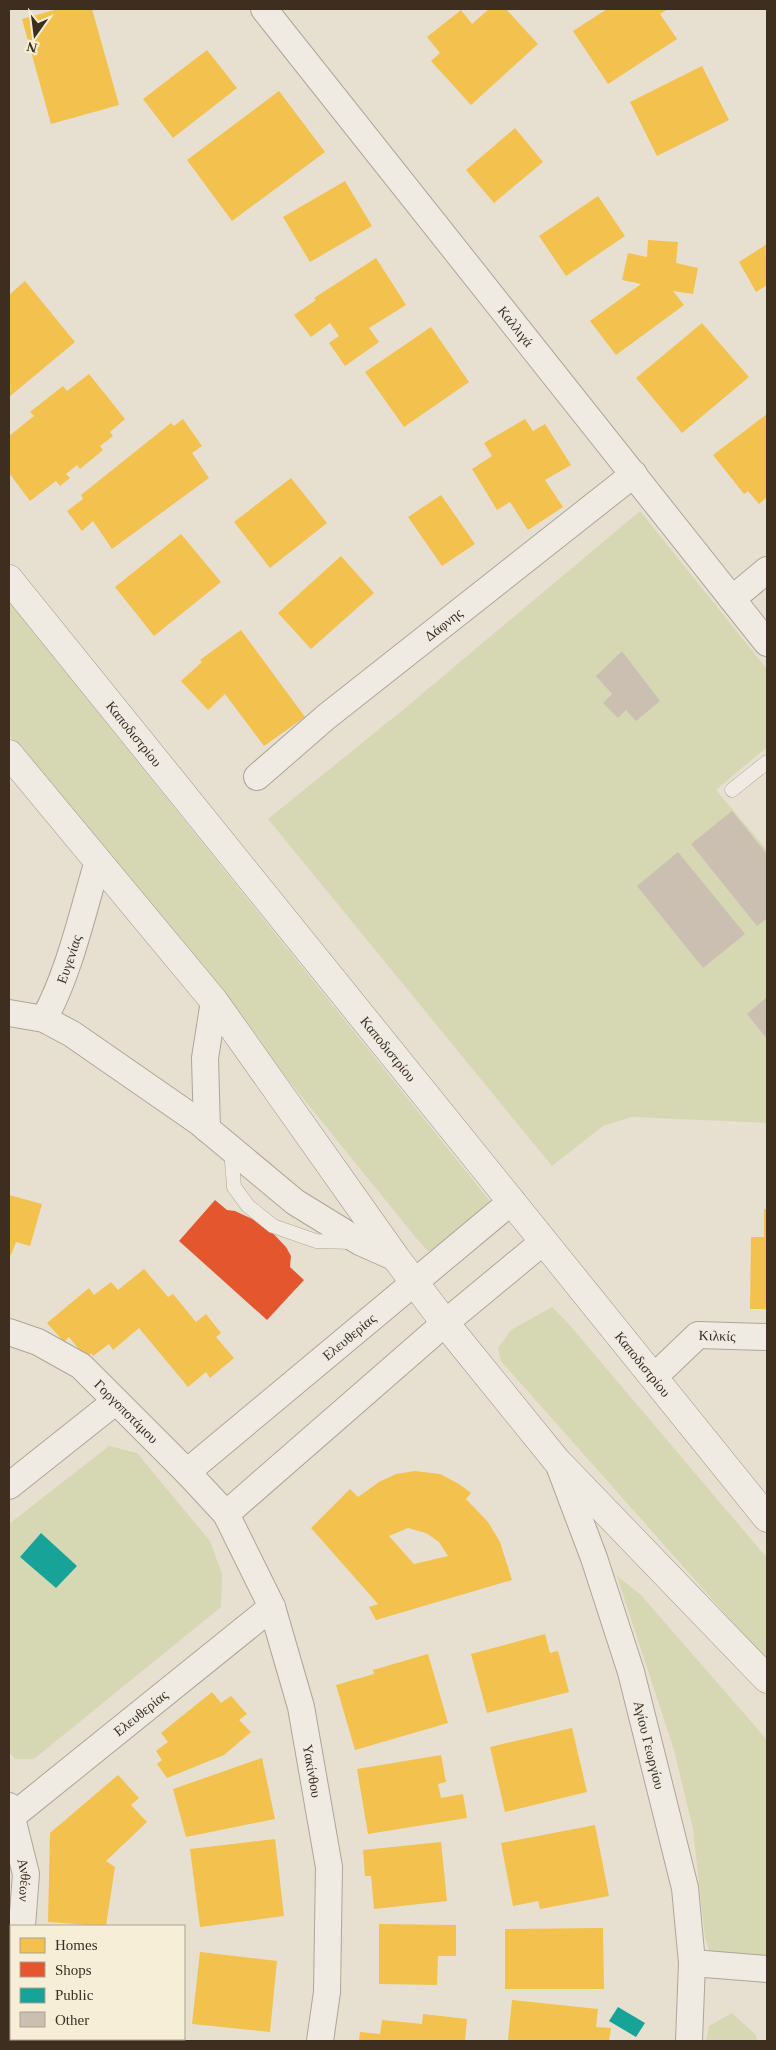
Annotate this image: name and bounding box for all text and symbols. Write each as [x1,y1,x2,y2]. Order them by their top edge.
north arrow [10,10,60,60]
text: N [25,39,39,56]
street label: Καλλιγά [495,303,536,350]
street label: Δάφνης [422,605,466,644]
street label: Καποδιστρίου [103,699,164,770]
street label: Ευγενίας [54,933,85,986]
street label: Καποδιστρίου [357,1014,419,1085]
street label: Ελευθερίας [320,1311,379,1364]
street label: Κιλκίς [698,1328,736,1344]
street label: Καποδιστρίου [612,1329,673,1400]
street label: Γοργοποτάμου [91,1377,161,1447]
street label: Ελευθερίας [111,1687,171,1739]
street label: Αγίου Γεωργίου [631,1699,667,1791]
street label: Υακίνθου [300,1743,324,1799]
street label: Ανθέων [14,1857,33,1902]
legend [10,1925,185,2040]
text: Homes [55,1937,98,1953]
text: Shops [55,1962,92,1978]
text: Public [55,1987,94,2003]
text: Other [55,2012,89,2028]

